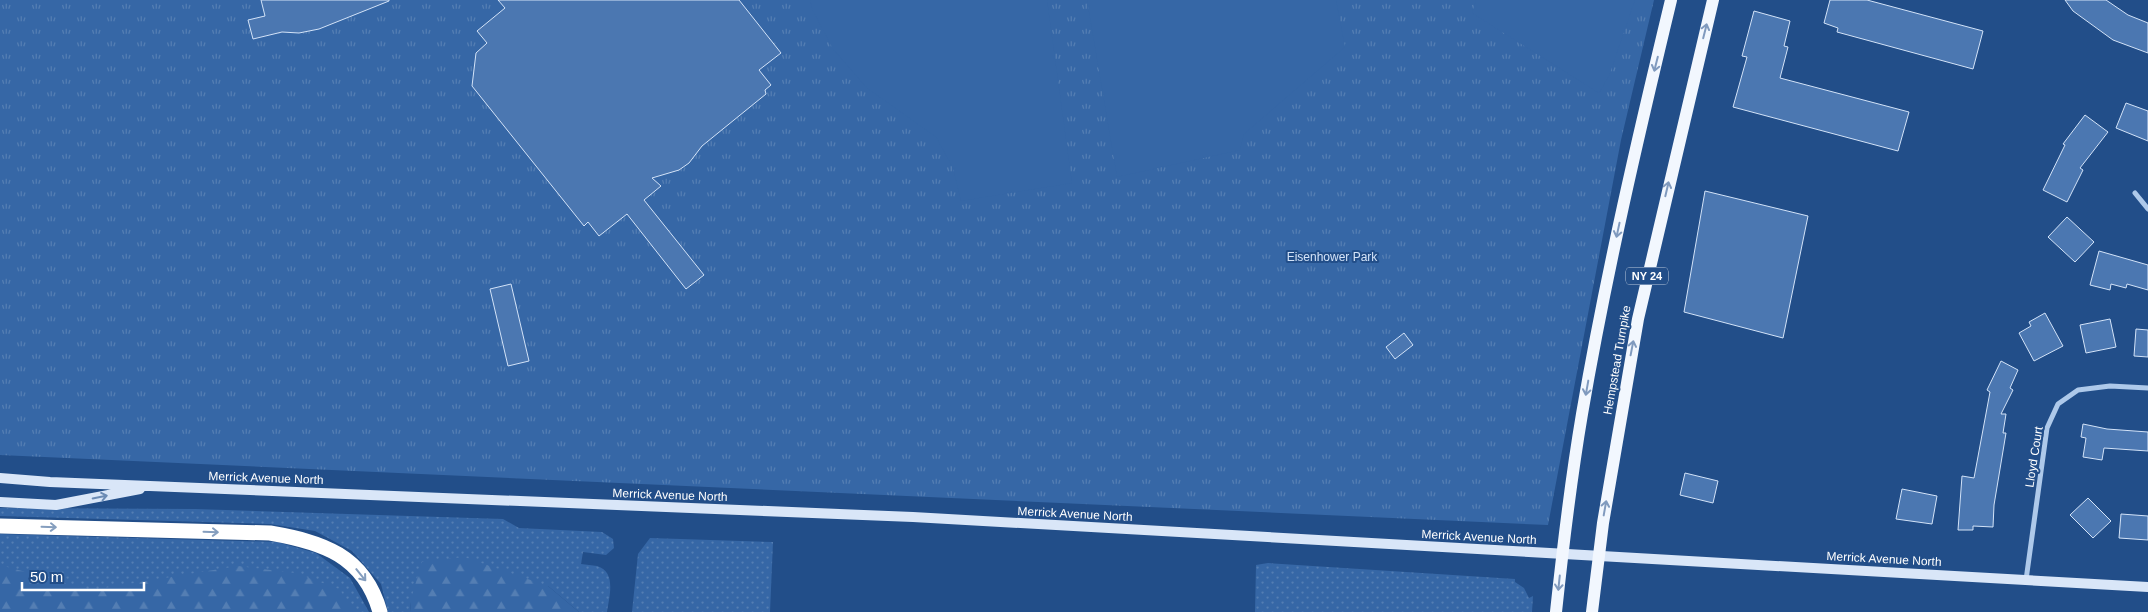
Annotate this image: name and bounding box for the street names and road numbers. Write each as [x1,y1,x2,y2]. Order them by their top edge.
road number: NY 24 [1626,268,1668,284]
street label: Hempstead Turnpike [1600,304,1634,416]
street label: Lloyd Court [2022,425,2046,488]
street label: Merrick Avenue North [208,469,324,487]
street label: Merrick Avenue North [612,486,728,504]
street label: Merrick Avenue North [1017,504,1133,524]
street label: Merrick Avenue North [1421,527,1537,547]
street label: Merrick Avenue North [1826,549,1942,569]

